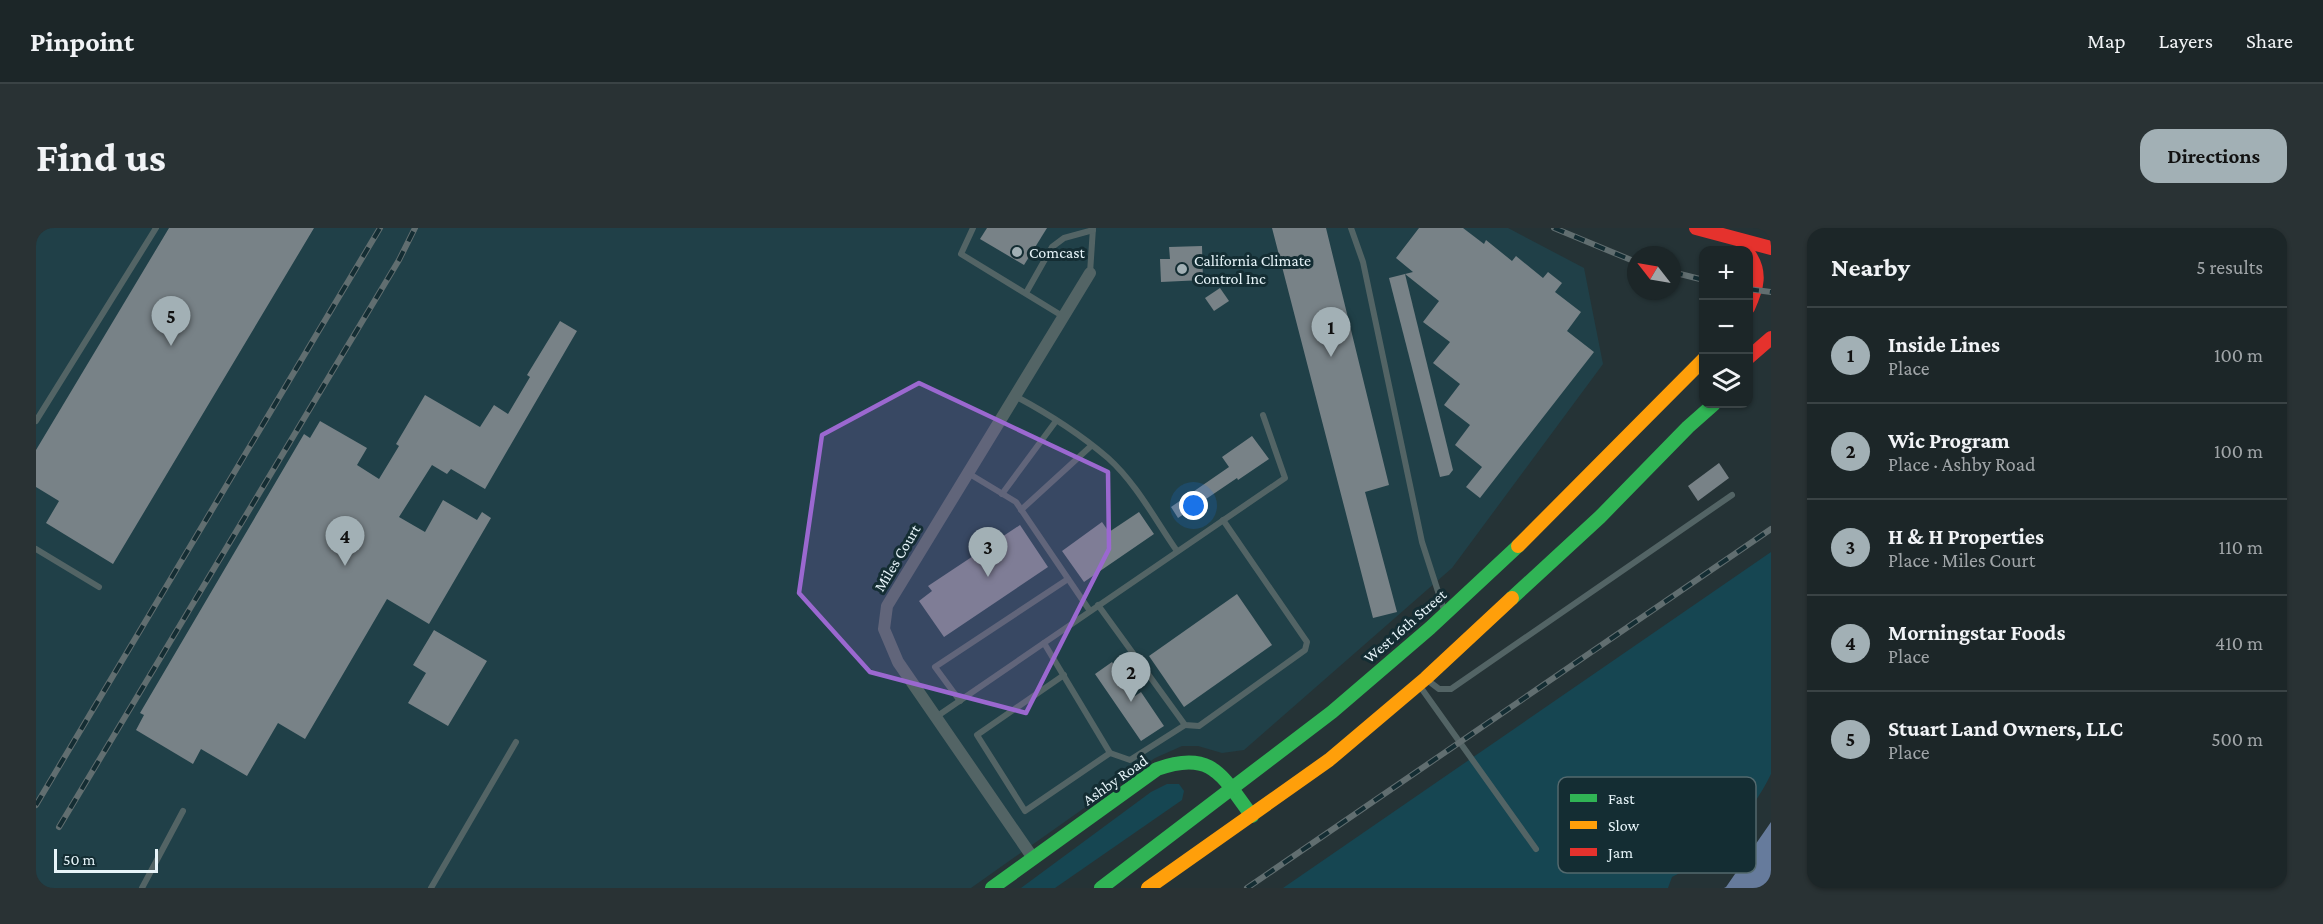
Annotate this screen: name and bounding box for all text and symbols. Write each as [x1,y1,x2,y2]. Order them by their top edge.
text: Pinpoint [30,26,134,57]
text: Map [2087,29,2126,53]
text: Layers [2159,29,2213,53]
text: Share [2246,29,2293,53]
button: Directions [2140,129,2287,183]
text: Find us [36,133,166,180]
place label: Comcast [1029,244,1085,261]
marker: Comcast [1010,245,1024,259]
north arrow [1627,246,1681,300]
map controls [1699,246,1753,408]
button: + [1699,246,1753,300]
place label: California Climate Control Inc [1194,252,1311,287]
text: Nearby [1831,253,1910,282]
text: 5 results [2196,256,2263,278]
marker: California Climate Control Inc [1175,262,1189,276]
pin: 5 [152,296,190,346]
button: − [1699,300,1753,354]
pin: 1 [1312,308,1350,357]
text: Inside Lines [1888,332,2000,357]
text: 1 [1847,344,1854,366]
text: 100 m [2214,344,2263,366]
button: layers [1699,354,1753,408]
text: Place [1888,357,1930,379]
text: Wic Program [1888,428,2010,453]
text: 2 [1845,440,1856,462]
text: 100 m [2214,440,2263,462]
text: Place · Ashby Road [1888,453,2036,475]
your location [1179,491,1208,520]
pin: 4 [326,516,364,566]
street label: Miles Court [870,521,924,594]
text: H & H Properties [1888,524,2044,549]
pin: 3 [968,528,1008,577]
text: 3 [1846,536,1855,558]
text: 110 m [2219,536,2263,558]
text: Place · Miles Court [1888,549,2035,571]
street label: West 16th Street [1360,585,1450,666]
text: Morningstar Foods [1888,620,2065,645]
text: 4 [1845,632,1856,654]
text: 410 m [2215,632,2263,654]
text: Place [1888,645,1930,667]
pin: 2 [1112,652,1150,702]
text: Stuart Land Owners, LLC [1888,716,2123,741]
text: 5 [1846,728,1855,750]
text: 500 m [2211,728,2263,750]
text: Place [1888,741,1930,763]
street label: Ashby Road [1079,751,1152,809]
legend [1558,777,1756,873]
text: Fast [1608,790,1635,807]
text: Slow [1608,817,1640,834]
text: Jam [1606,844,1633,862]
scale bar [54,846,158,874]
text: 50 m [63,851,95,868]

